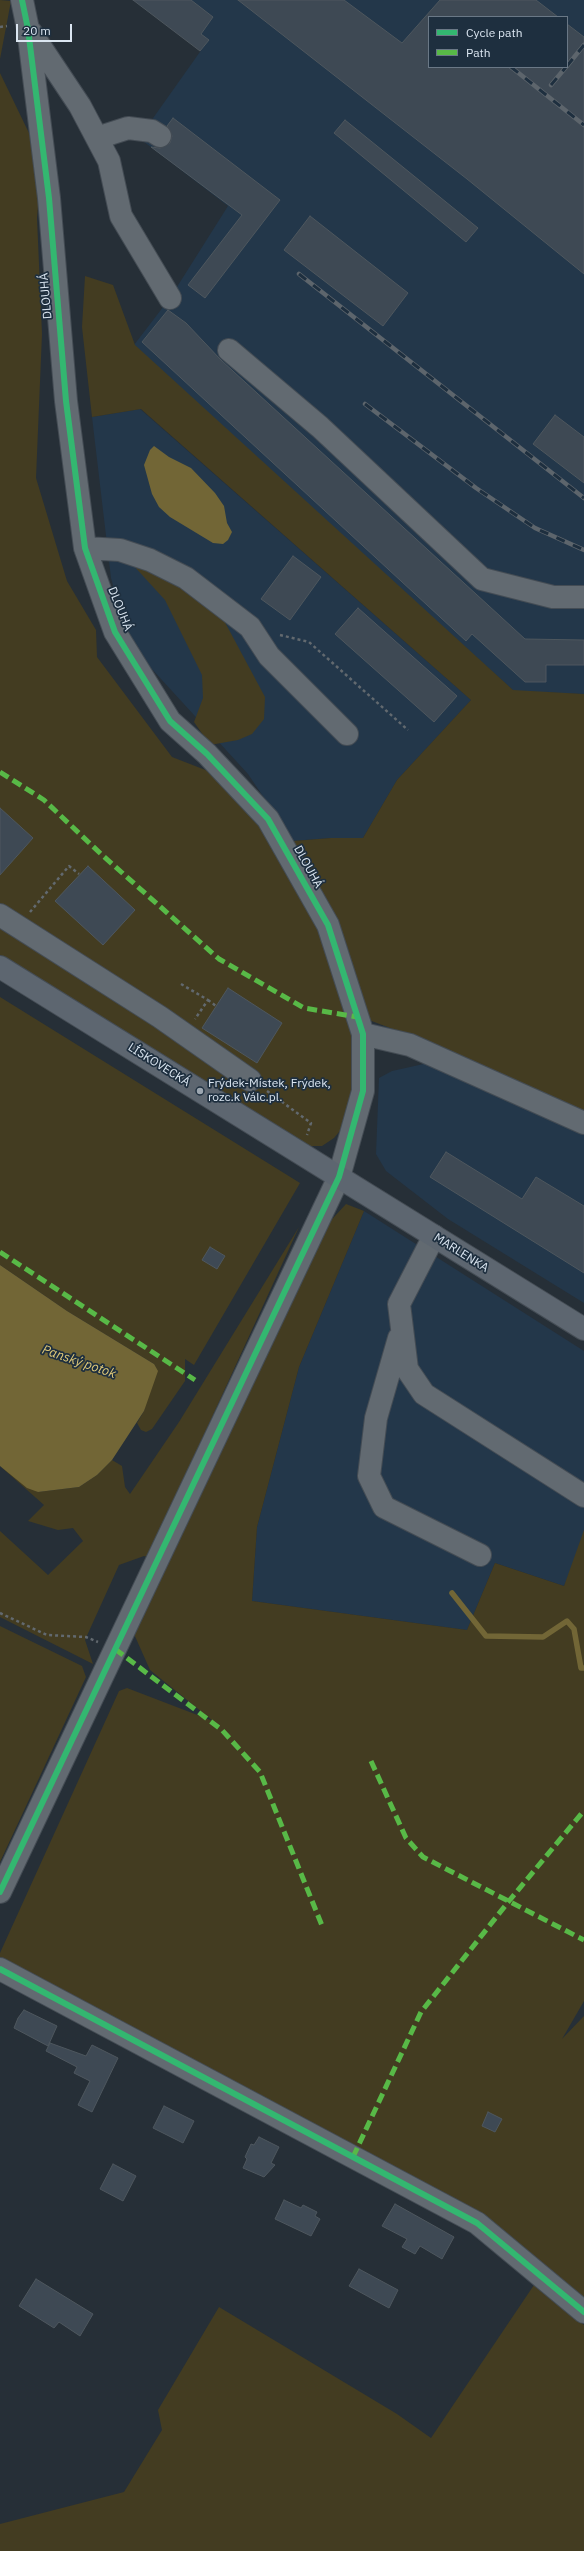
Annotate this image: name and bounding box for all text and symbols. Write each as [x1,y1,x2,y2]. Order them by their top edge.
scale bar [18,16,74,42]
legend [428,16,568,68]
text: 20 m [23,23,51,38]
text: Cycle path [466,25,523,40]
text: Path [466,45,491,60]
street label: DLOUHÁ [37,272,55,320]
street label: DLOUHÁ [105,585,135,633]
street label: DLOUHÁ [290,843,326,891]
street label: LÍSKOVECKÁ [125,1040,193,1090]
place label: Frýdek-Místek, Frýdek, rozc.k Válc.pl. [208,1077,331,1105]
marker: Frýdek-Místek, Frýdek, rozc.k Válc.pl. [195,1086,205,1096]
street label: MARLENKA [431,1230,491,1276]
water label: Panský potok [40,1342,118,1382]

